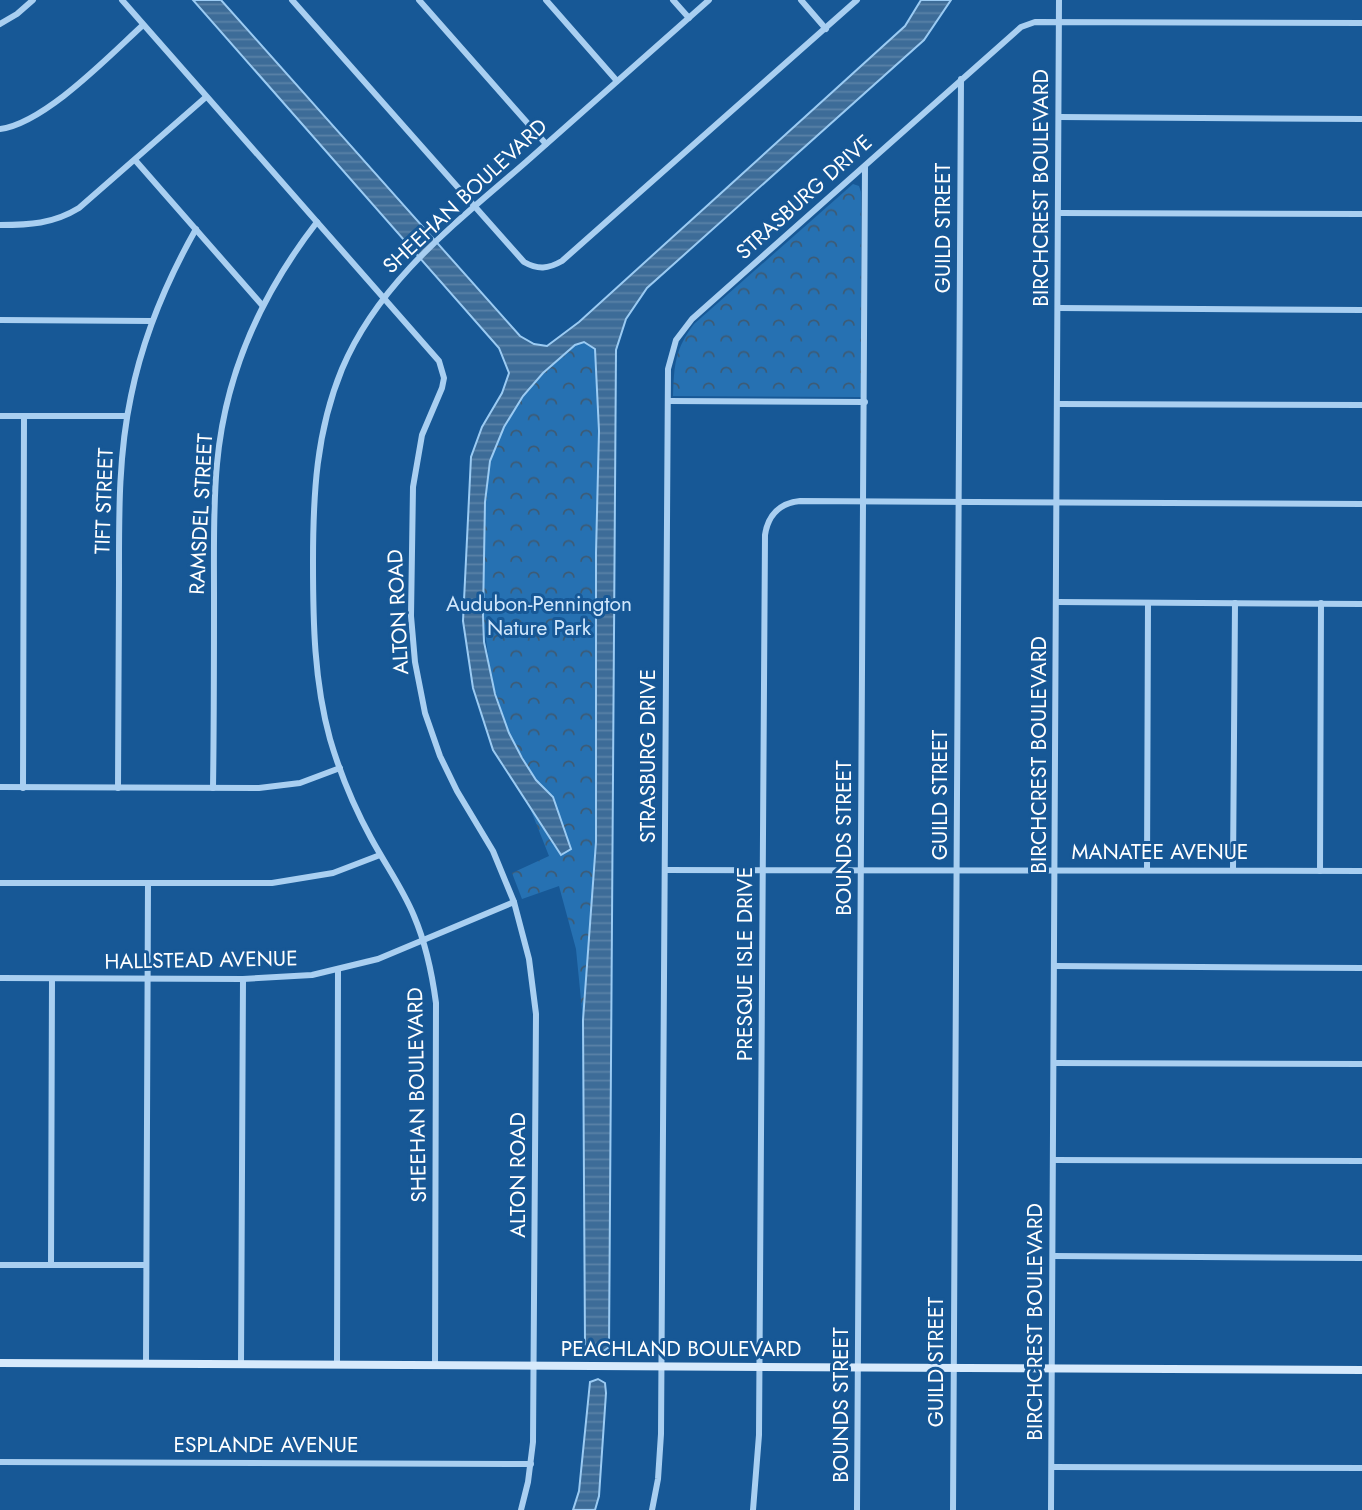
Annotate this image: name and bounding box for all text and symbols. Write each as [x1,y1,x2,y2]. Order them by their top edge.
street label: BIRCHCREST BOULEVARD [1026,69,1056,307]
street label: SHEEHAN BOULEVARD [376,112,554,280]
street label: STRASBURG DRIVE [729,128,879,266]
street label: GUILD STREET [928,163,958,293]
street label: RAMSDEL STREET [182,432,220,595]
street label: TIFT STREET [87,447,121,555]
street label: ALTON ROAD [380,549,416,675]
park label: Audubon-Pennington Nature Park [446,589,632,643]
street label: BIRCHCREST BOULEVARD [1024,636,1054,874]
street label: STRASBURG DRIVE [633,669,663,843]
street label: GUILD STREET [925,730,955,860]
street label: BOUNDS STREET [829,760,859,916]
street label: MANATEE AVENUE [1072,837,1248,867]
street label: PRESQUE ISLE DRIVE [730,867,760,1061]
street label: HALLSTEAD AVENUE [104,943,298,977]
street label: SHEEHAN BOULEVARD [400,987,434,1203]
street label: ALTON ROAD [503,1112,533,1238]
street label: BIRCHCREST BOULEVARD [1020,1203,1050,1441]
street label: GUILD STREET [921,1297,951,1427]
street label: BOUNDS STREET [826,1327,856,1483]
street label: PEACHLAND BOULEVARD [561,1334,801,1364]
street label: ESPLANDE AVENUE [173,1430,359,1460]

